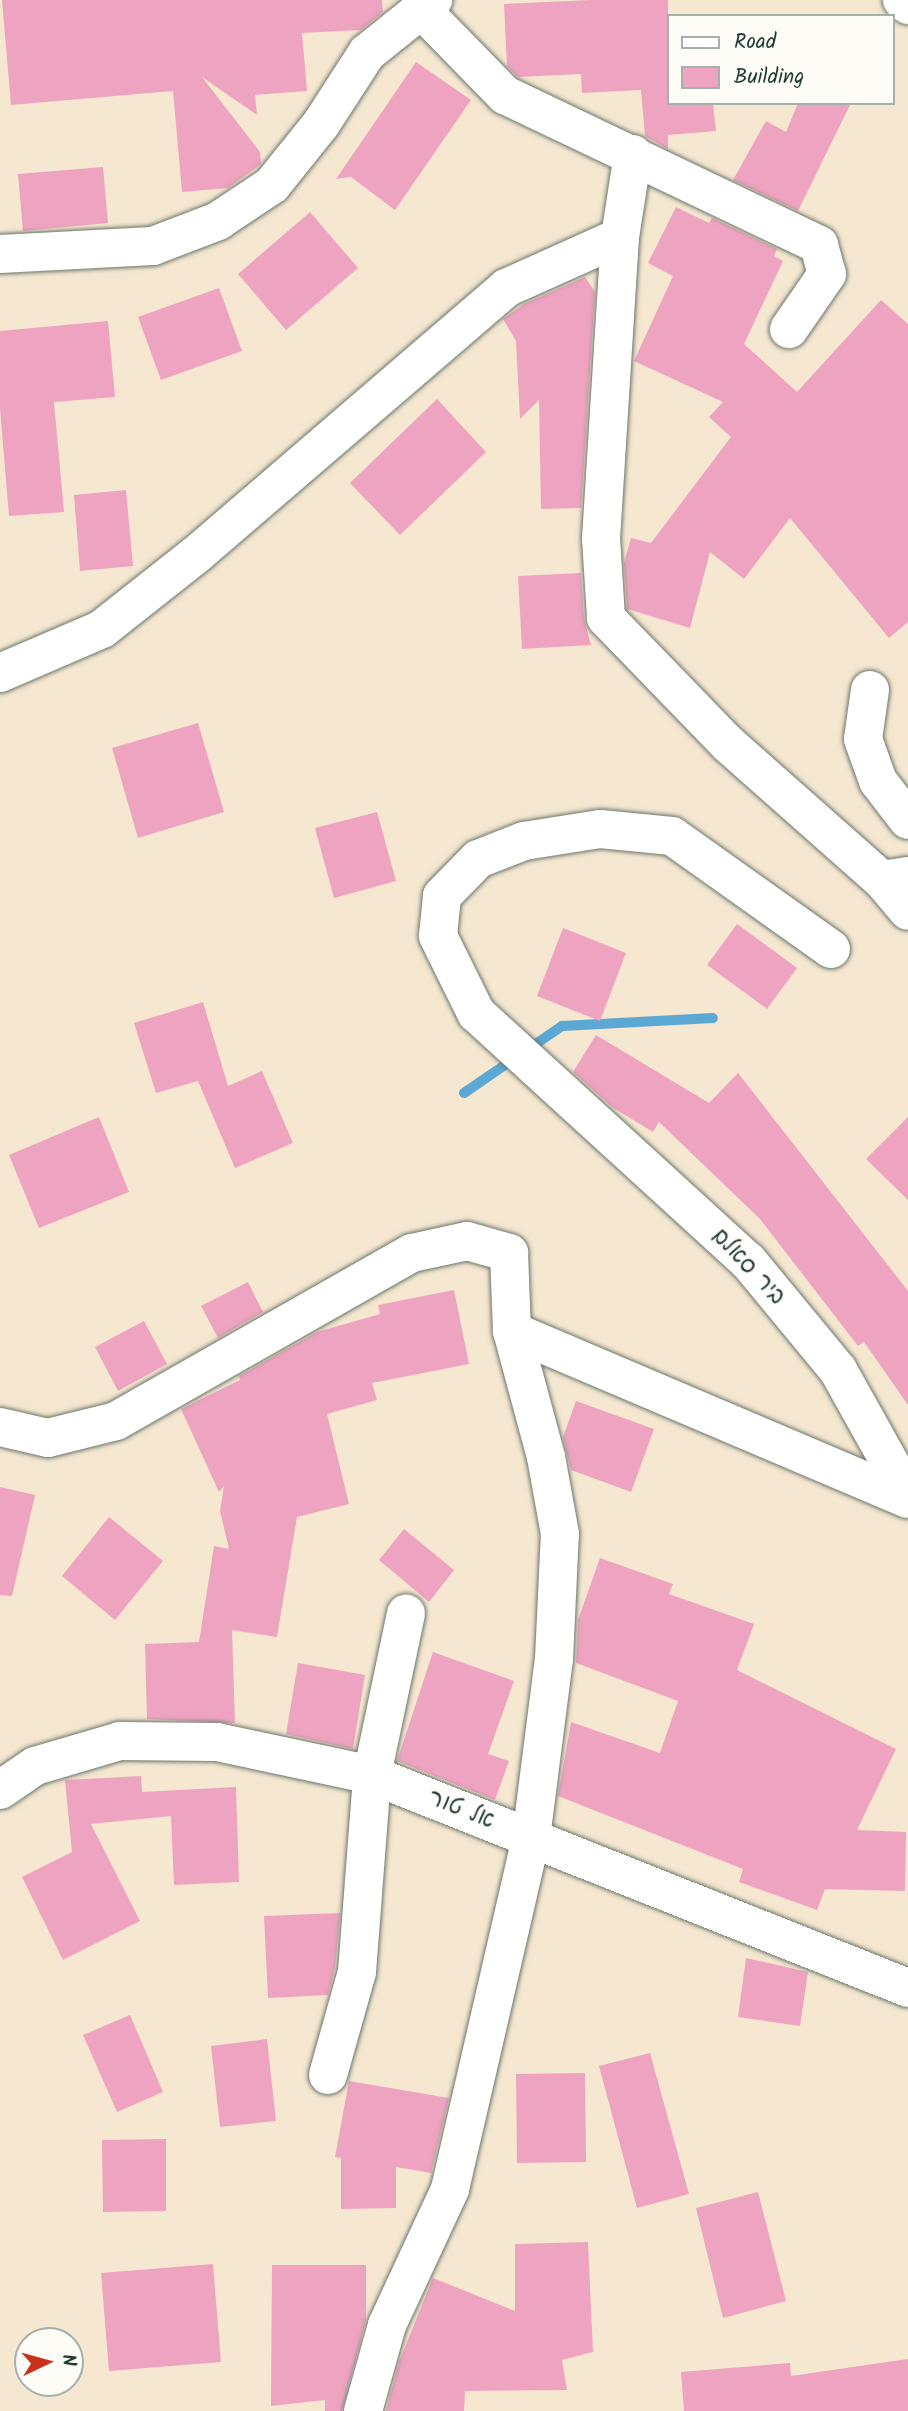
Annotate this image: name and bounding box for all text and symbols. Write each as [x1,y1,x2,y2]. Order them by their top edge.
legend [666,14,894,105]
text: Road [734,26,776,59]
text: Building [734,61,804,94]
street label: ביר סאלם [706,1223,790,1311]
street label: אל טור [424,1784,498,1836]
north arrow [14,2327,84,2397]
text: N [52,2353,83,2368]

